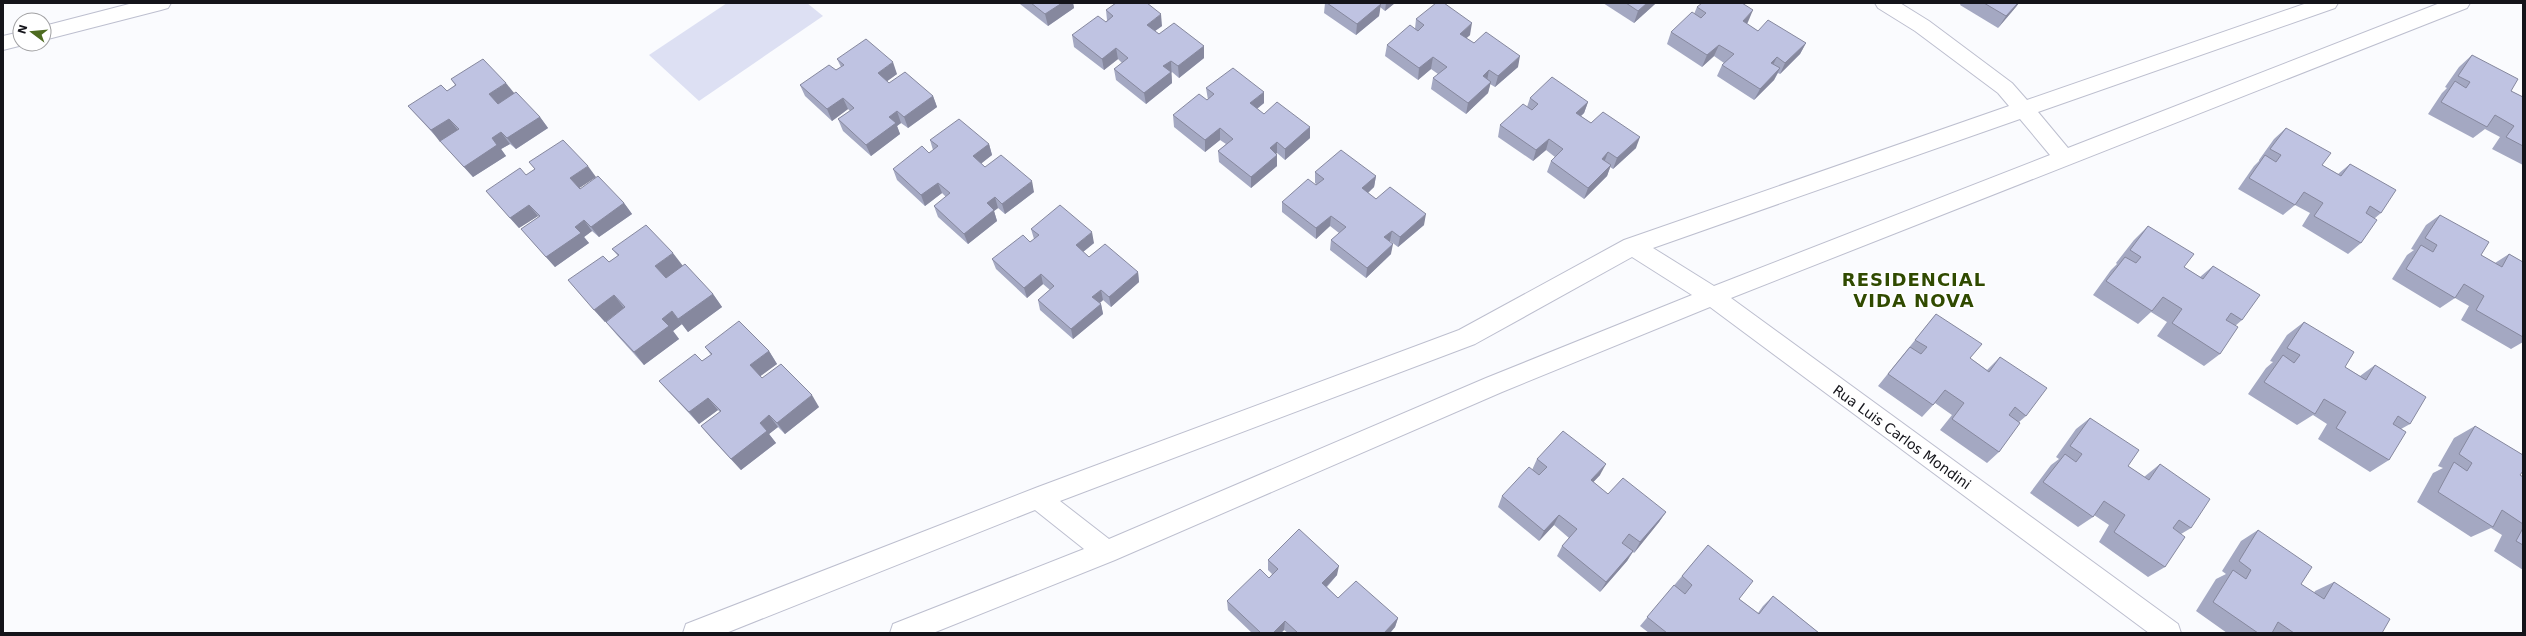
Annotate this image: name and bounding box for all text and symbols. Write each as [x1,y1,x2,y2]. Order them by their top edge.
north arrow [12,12,52,52]
text: N [15,23,30,36]
district label: RESIDENCIAL VIDA NOVA [1842,269,1986,311]
street label: Rua Luis Carlos Mondini [1830,382,1974,492]

